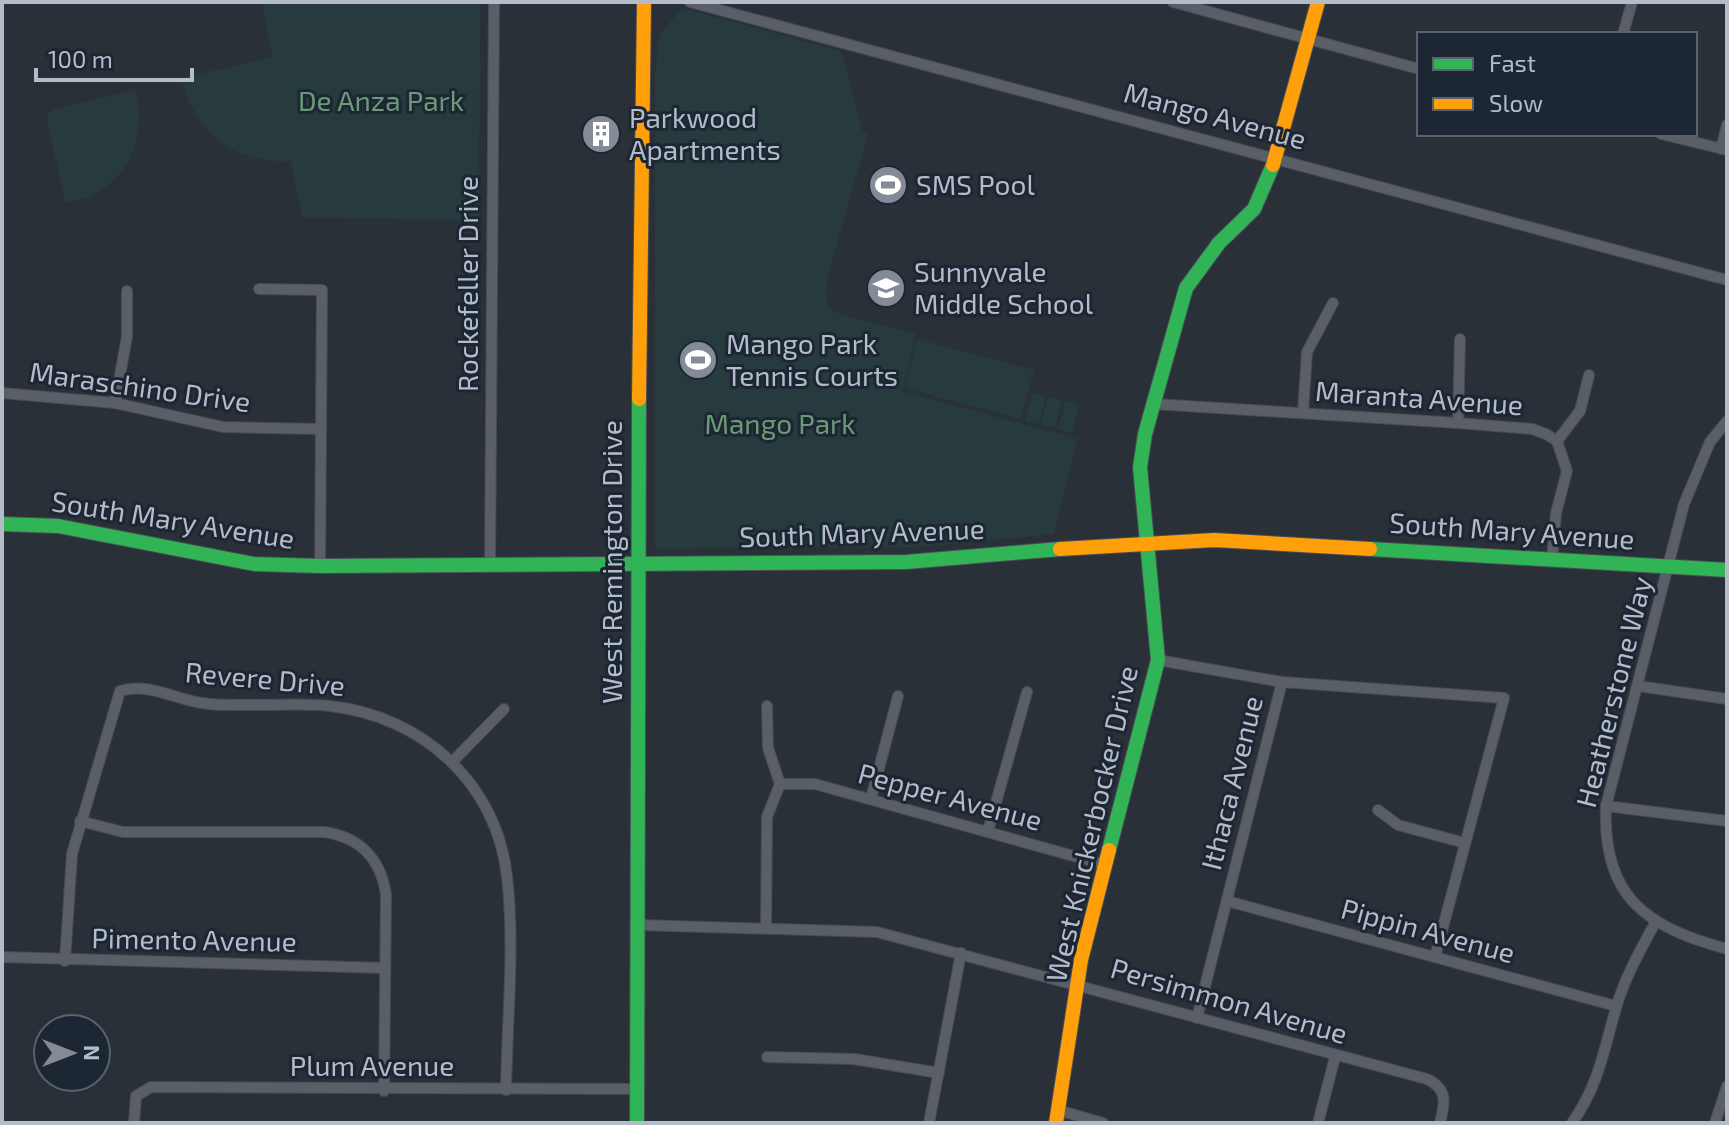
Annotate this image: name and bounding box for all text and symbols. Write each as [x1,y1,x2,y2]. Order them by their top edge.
scale bar [36,32,192,82]
legend [1417,32,1697,136]
text: 100 m [48,44,113,73]
text: Fast [1489,48,1536,77]
street label: Mango Avenue [1121,74,1310,156]
park label: De Anza Park [298,83,464,117]
text: Slow [1489,88,1543,117]
place label: Parkwood Apartments [629,100,781,166]
building icon: Parkwood Apartments [580,113,622,155]
sports icon: SMS Pool [867,164,909,206]
place label: SMS Pool [916,167,1035,201]
street label: Rockefeller Drive [450,176,484,392]
place label: Sunnyvale Middle School [914,254,1094,320]
school or university icon: Sunnyvale Middle School [865,267,907,309]
place label: Mango Park Tennis Courts [726,326,898,392]
sports icon: Mango Park Tennis Courts [677,339,719,381]
street label: Maraschino Drive [28,354,253,418]
street label: Maranta Avenue [1314,373,1524,421]
park label: Mango Park [704,406,856,440]
street label: West Remington Drive [594,420,628,704]
street label: South Mary Avenue [49,483,297,555]
street label: South Mary Avenue [1388,504,1636,556]
street label: South Mary Avenue [739,511,985,553]
street label: Heatherstone Way [1568,573,1658,811]
street label: Revere Drive [184,654,346,702]
street label: West Knickerbocker Drive [1038,662,1144,985]
street label: Ithaca Avenue [1193,692,1269,873]
street label: Pepper Avenue [855,755,1046,837]
street label: Pippin Avenue [1338,891,1519,970]
street label: Pimento Avenue [91,920,297,958]
street label: Persimmon Avenue [1107,950,1351,1050]
north arrow [32,1013,112,1093]
text: N [80,1045,106,1061]
street label: Plum Avenue [290,1048,454,1082]

